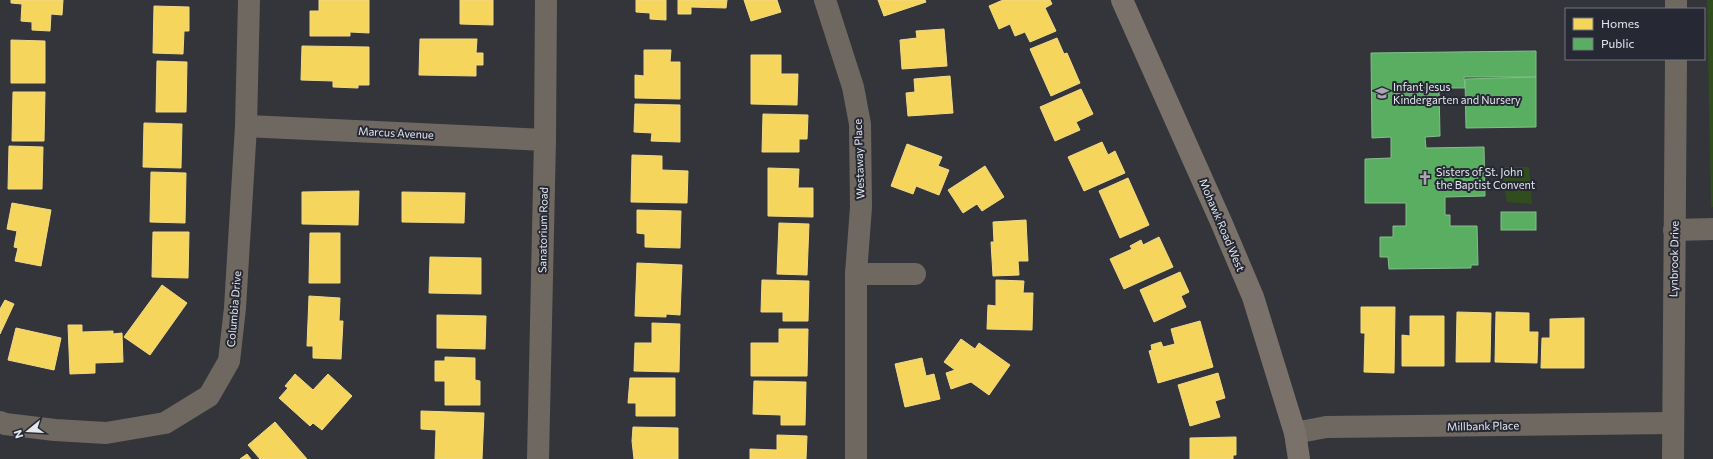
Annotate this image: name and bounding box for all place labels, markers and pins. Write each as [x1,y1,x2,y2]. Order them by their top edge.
place label: Infant Jesus Kindergarten and Nursery [1393,80,1521,106]
school or university icon: Infant Jesus Kindergarten and Nursery [1374,85,1390,101]
place label: Sisters of St. John the Baptist Convent [1436,165,1536,191]
church icon: Sisters of St. John the Baptist Convent [1417,170,1433,186]

